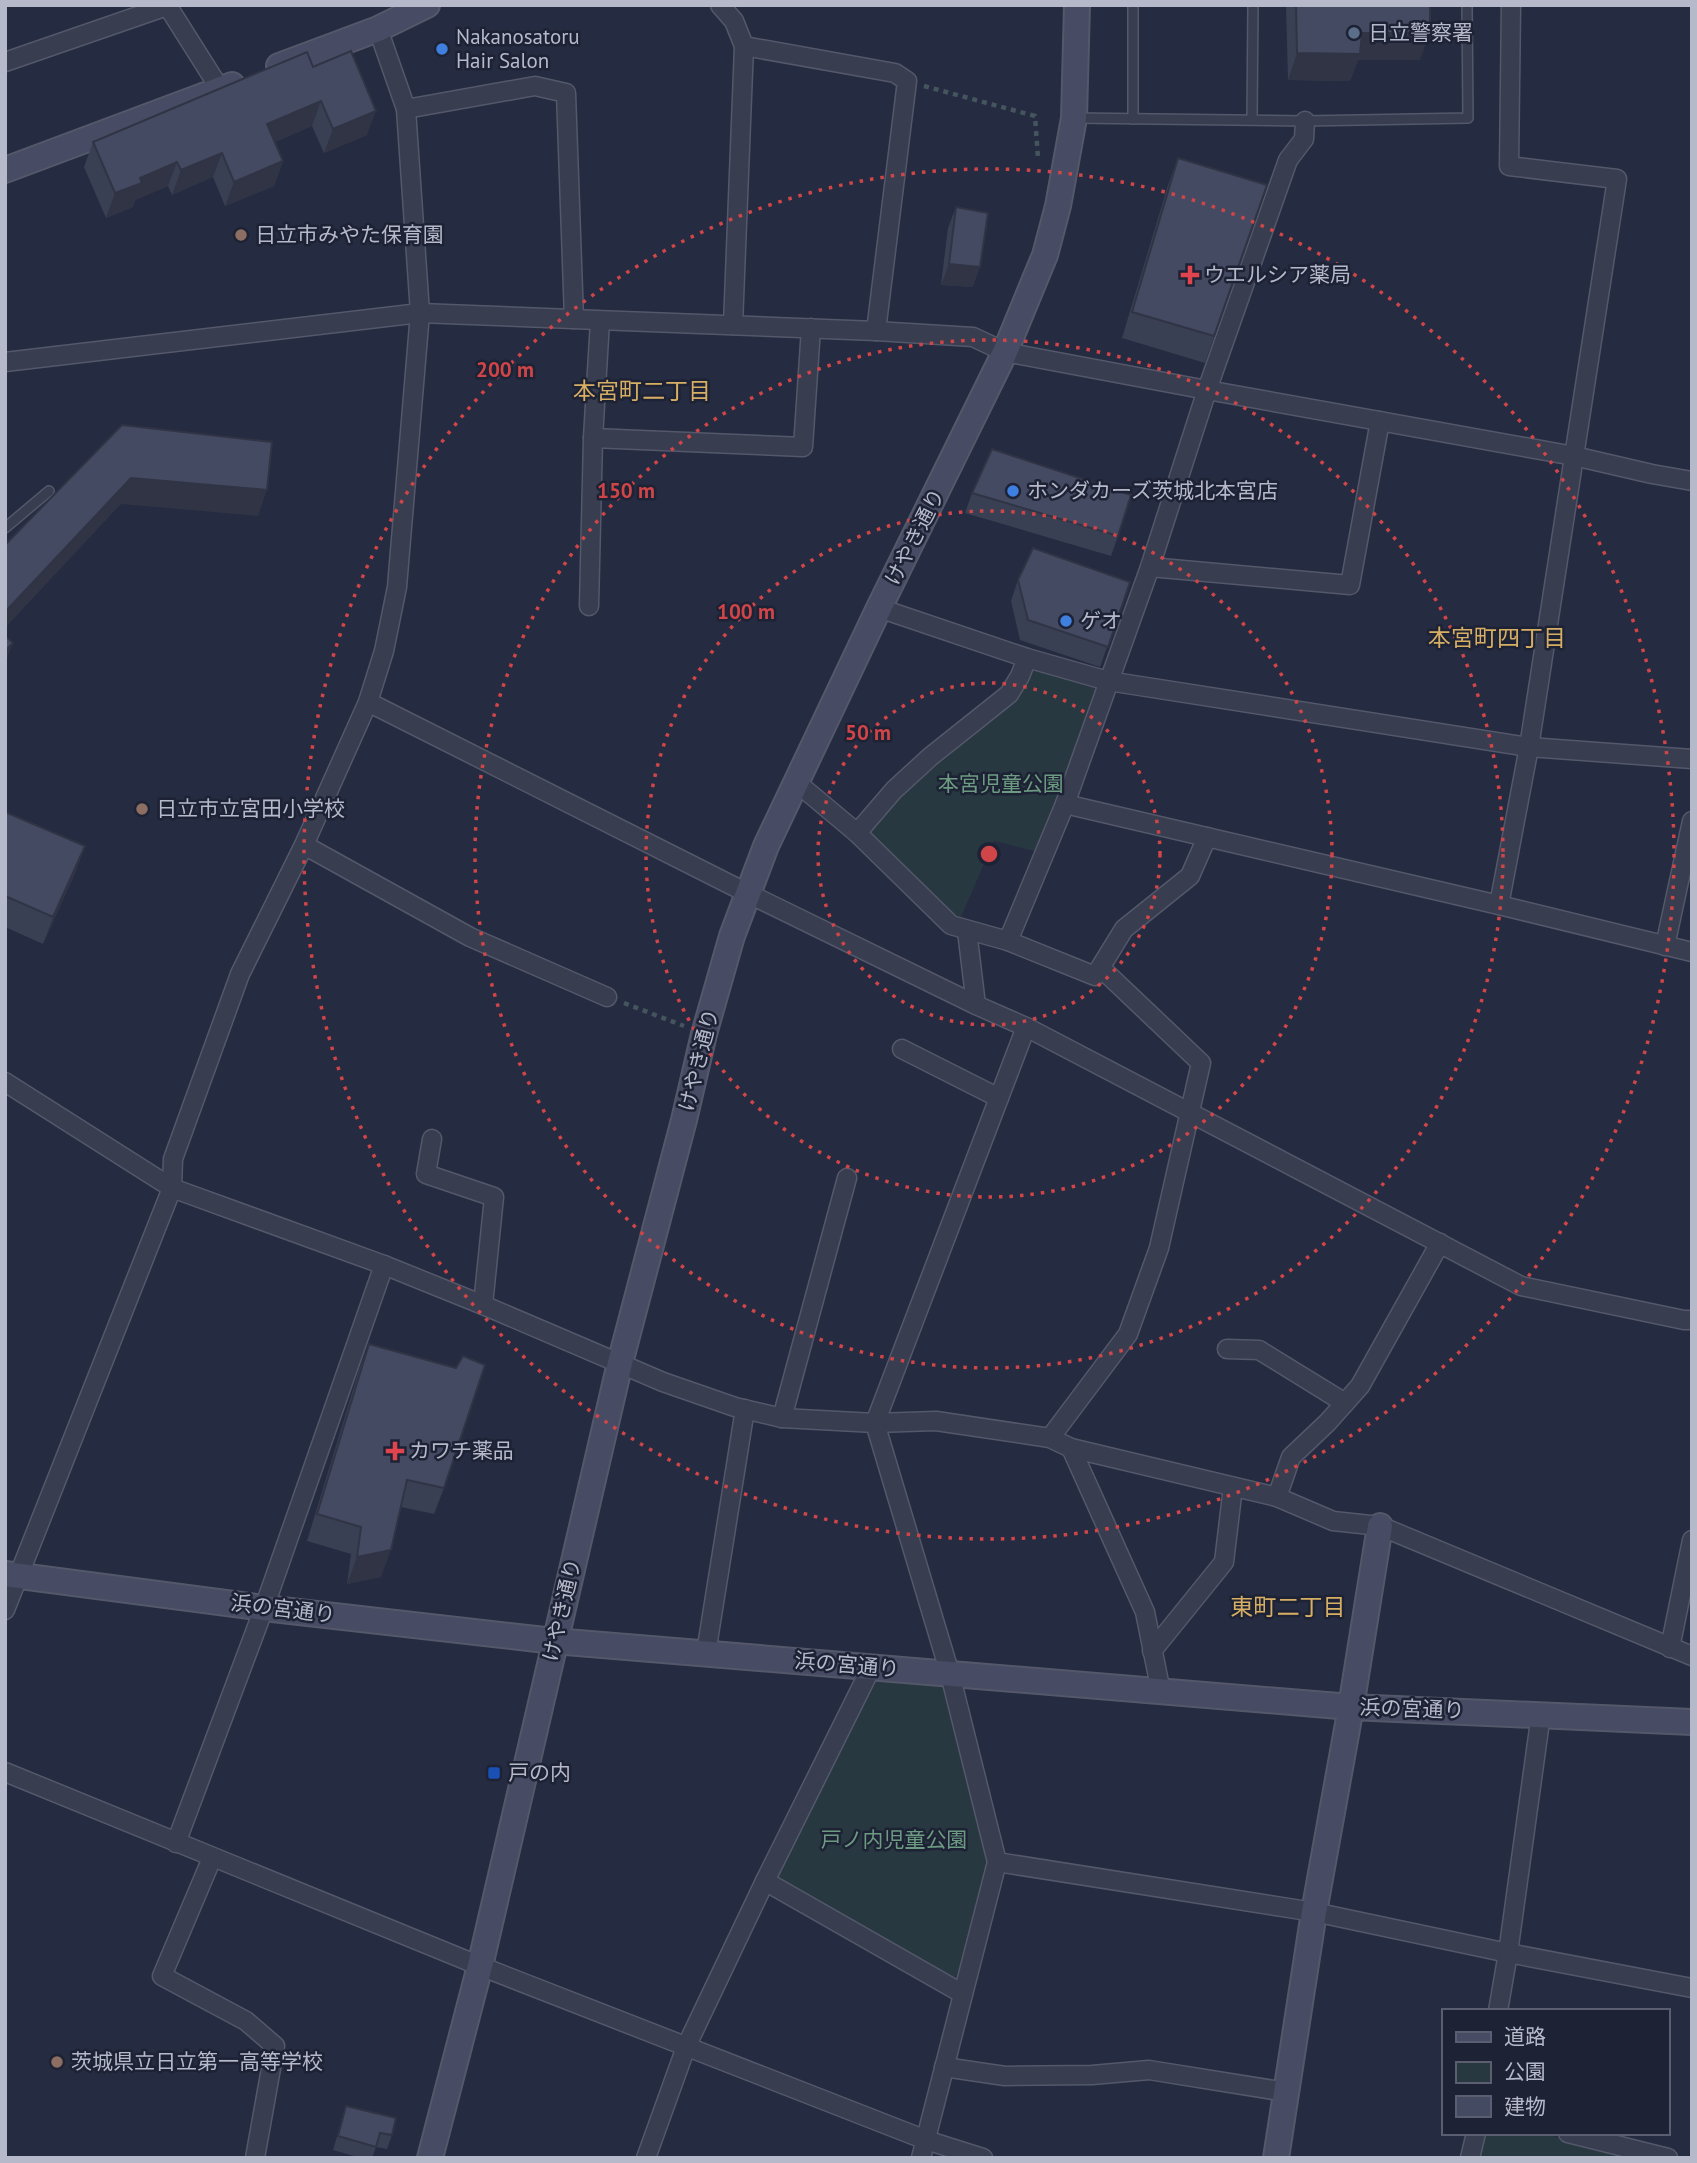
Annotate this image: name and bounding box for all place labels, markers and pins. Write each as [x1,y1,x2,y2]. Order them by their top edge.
place label: 日立警察署 [1368,19,1473,46]
place label: Nakanosatoru Hair Salon [456,23,580,74]
marker: 日立警察署 [1346,25,1362,41]
marker: Nakanosatoru Hair Salon [434,41,450,57]
place label: 日立市みやた保育園 [255,221,444,248]
marker: 日立市みやた保育園 [233,227,249,243]
place label: ウエルシア薬局 [1204,261,1351,288]
marker: ウエルシア薬局 [1182,267,1198,283]
place label: ホンダカーズ茨城北本宮店 [1027,477,1278,504]
marker: ホンダカーズ茨城北本宮店 [1005,483,1021,499]
place label: ゲオ [1080,607,1122,634]
marker: ゲオ [1058,613,1074,629]
place label: 日立市立宮田小学校 [156,795,345,822]
marker: 日立市立宮田小学校 [134,801,150,817]
centre of rings [977,842,1001,866]
place label: カワチ薬品 [409,1437,514,1464]
marker: カワチ薬品 [387,1443,403,1459]
place label: 戸の内 [508,1759,571,1786]
marker: 戸の内 [486,1765,502,1781]
place label: 茨城県立日立第一高等学校 [71,2048,323,2075]
marker: 茨城県立日立第一高等学校 [49,2054,65,2070]

